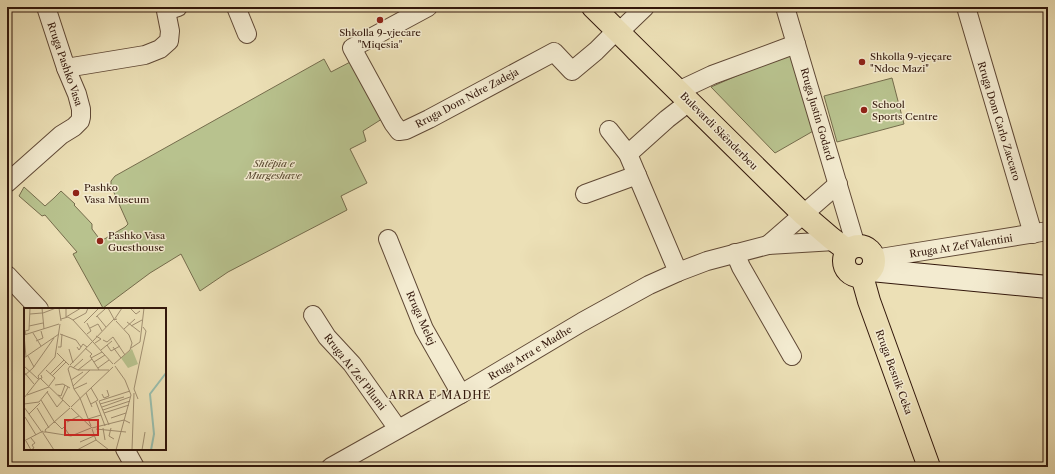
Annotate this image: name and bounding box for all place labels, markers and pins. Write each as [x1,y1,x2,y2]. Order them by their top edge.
marker: Shkolla 9-vjecare "Miqesia" [375,15,385,25]
place label: Shkolla 9-vjecare "Miqesia" [339,26,421,51]
place label: Shkolla 9-vjeçare "Ndoc Mazi" [870,50,952,75]
marker: Shkolla 9-vjeçare "Ndoc Mazi" [857,57,867,67]
place label: School Sports Centre [872,98,938,123]
marker: School Sports Centre [859,105,869,115]
place label: Pashko Vasa Museum [83,181,150,206]
marker: Pashko Vasa Museum [71,188,81,198]
place label: Pashko Vasa Guesthouse [108,229,166,254]
marker: Pashko Vasa Guesthouse [95,236,105,246]

